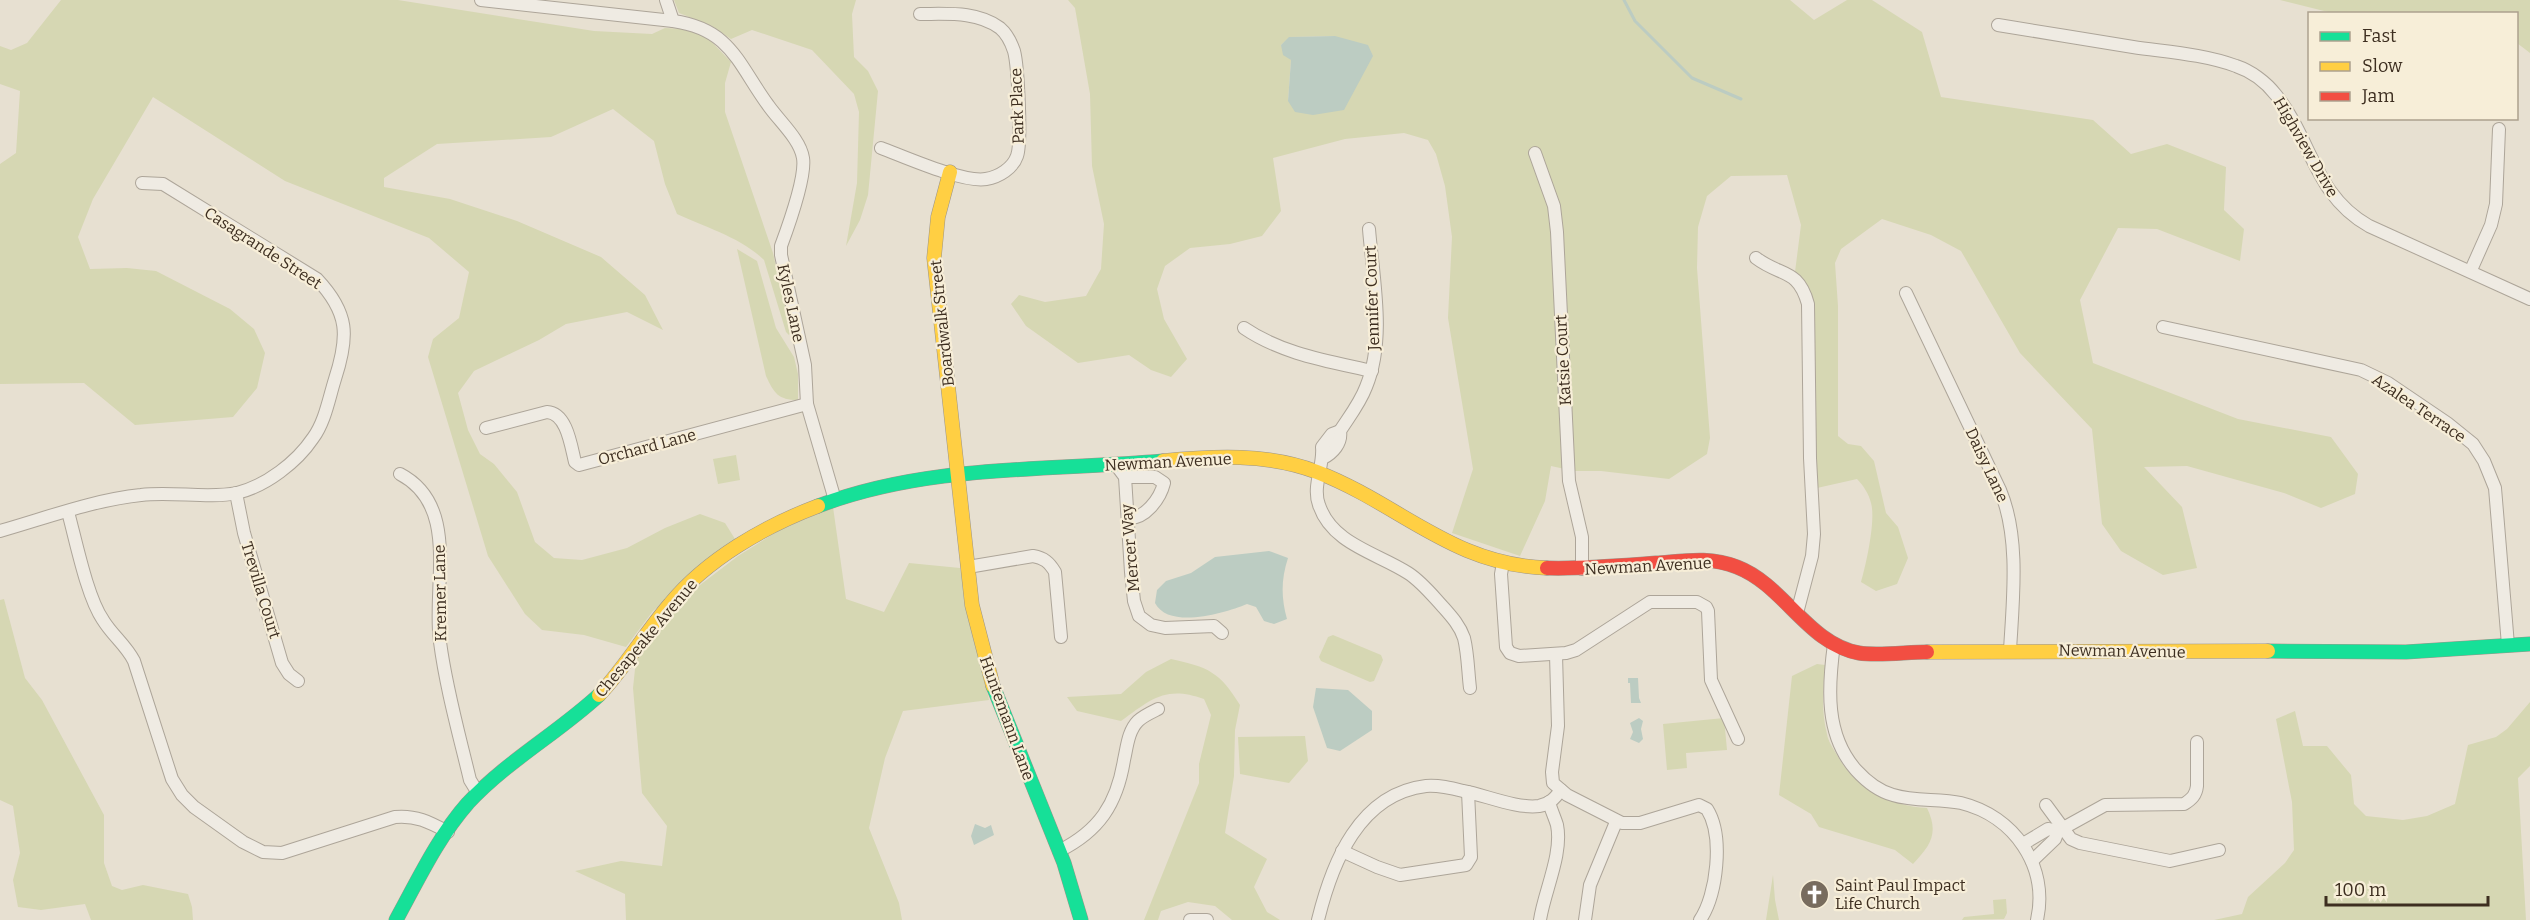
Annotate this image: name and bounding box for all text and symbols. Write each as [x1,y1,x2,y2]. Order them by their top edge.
legend [2308,12,2518,120]
text: Fast [2362,25,2397,47]
text: Slow [2362,55,2403,77]
street label: Park Place [1006,68,1028,144]
text: Jam [2361,85,2395,107]
street label: Highview Drive [2270,93,2342,201]
street label: Casagrande Street [201,203,325,293]
street label: Jennifer Court [1361,245,1383,352]
street label: Boardwalk Street [926,259,958,387]
street label: Kyles Lane [773,262,809,344]
street label: Katsie Court [1551,314,1575,406]
street label: Azalea Terrace [2369,370,2469,446]
street label: Orchard Lane [596,425,698,469]
street label: Daisy Lane [1962,425,2012,505]
street label: Newman Avenue [1104,449,1232,475]
street label: Mercer Way [1117,503,1143,593]
street label: Trevilla Court [237,539,285,641]
street label: Kremer Lane [430,544,450,642]
street label: Newman Avenue [1584,553,1712,579]
street label: Chesapeake Avenue [591,575,701,701]
street label: Newman Avenue [2058,640,2186,662]
street label: Huntemann Lane [976,653,1038,783]
scale bar [2326,869,2488,907]
place label: Saint Paul Impact Life Church [1835,876,1966,913]
church icon: Saint Paul Impact Life Church [1798,878,1830,910]
text: 100 m [2335,879,2386,901]

